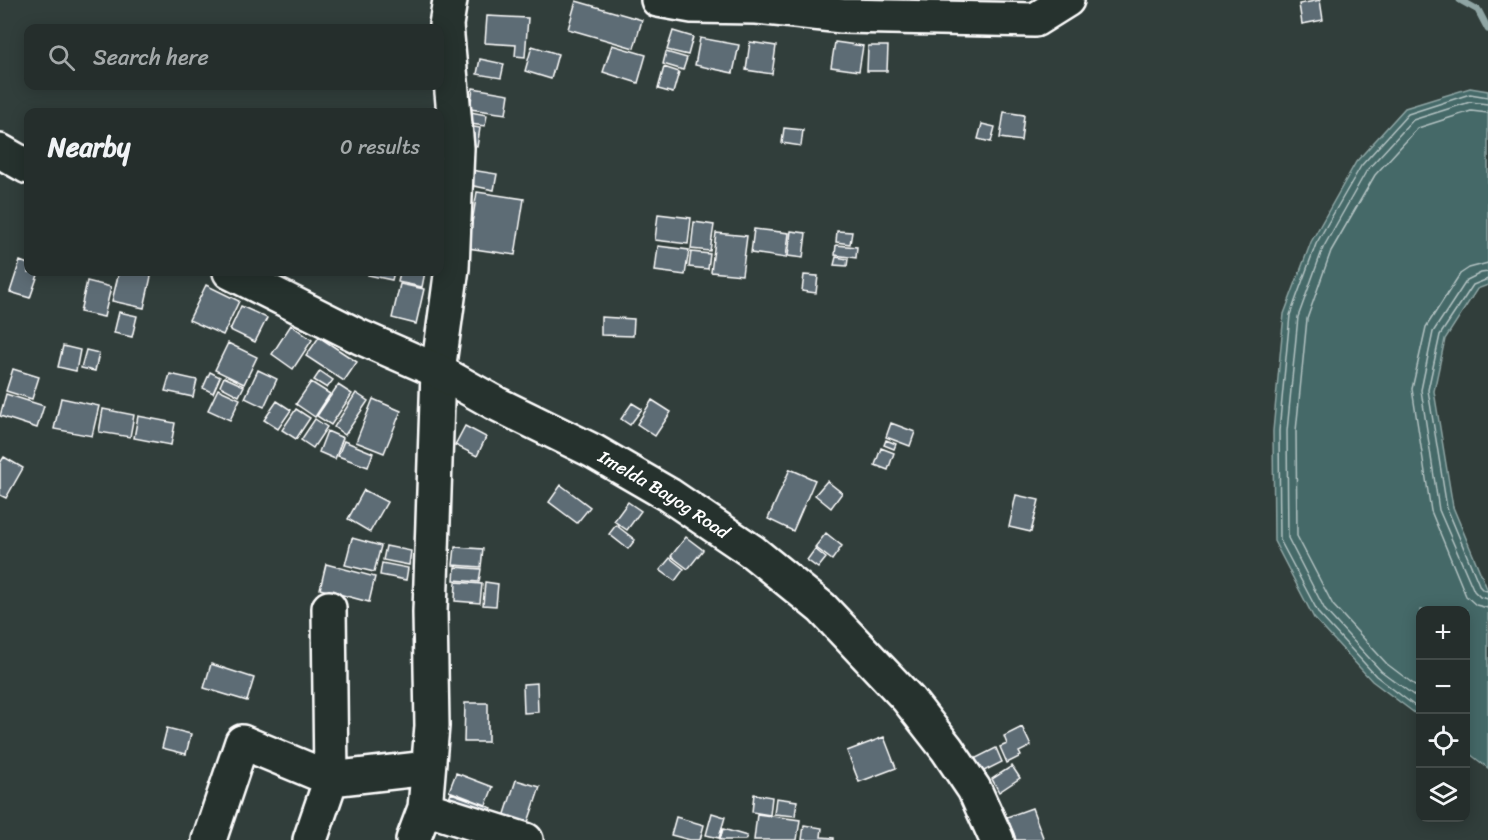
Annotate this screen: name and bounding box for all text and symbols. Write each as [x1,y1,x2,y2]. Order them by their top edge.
search box [24,24,444,90]
text: Search here [93,38,209,77]
icon: search [45,41,78,74]
text: Nearby [48,124,130,170]
text: 0 results [340,130,420,165]
street label: Imelda Bayog Road [591,441,737,549]
map controls [1416,606,1470,822]
button: + [1416,606,1470,660]
button: − [1416,660,1470,714]
button: locate [1416,714,1470,768]
button: layers [1416,768,1470,822]

